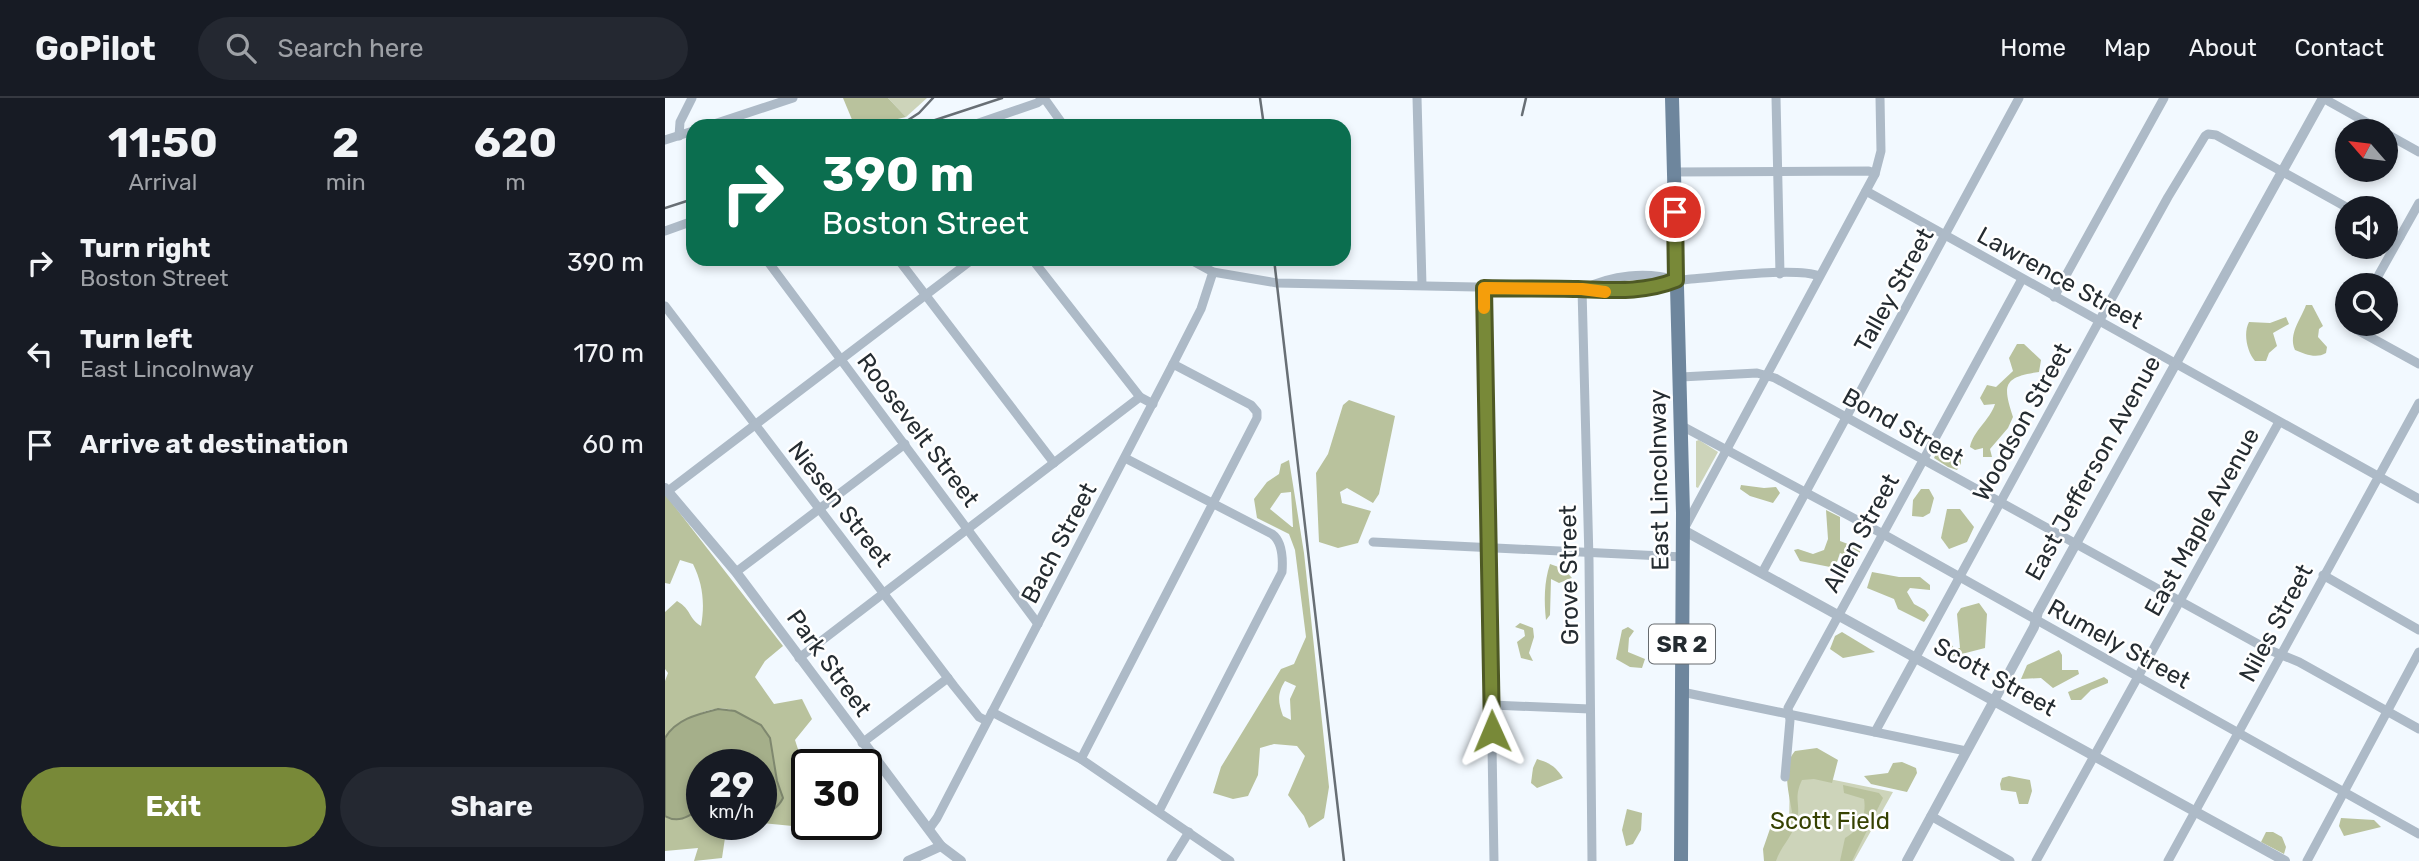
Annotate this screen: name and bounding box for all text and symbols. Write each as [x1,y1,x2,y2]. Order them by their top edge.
search box [198,17,688,80]
text: GoPilot [35,29,156,68]
icon: search [222,29,260,67]
text: Search here [278,33,423,64]
text: Home [2000,34,2066,62]
text: Map [2104,34,2151,62]
text: About [2189,34,2257,62]
text: Contact [2295,34,2384,62]
text: 11:50 [108,118,218,168]
text: 2 [332,118,359,168]
text: 620 [474,118,557,168]
north arrow [2335,119,2397,182]
map controls [2335,119,2398,336]
text: 390 m [822,145,974,203]
icon: right [707,147,798,238]
text: Arrival [128,168,197,196]
text: min [326,168,366,196]
text: m [505,168,526,196]
pin [1645,182,1705,242]
icon: arrive [1656,193,1694,231]
button: sound [2335,196,2398,259]
text: Boston Street [822,204,1029,242]
street label: Lawrence Street [1972,221,2148,335]
street label: Talley Street [1848,223,1940,357]
text: Turn right [80,233,210,264]
icon: right [21,244,59,282]
text: 390 m [567,247,644,278]
text: Boston Street [80,264,229,292]
button: search [2335,273,2398,336]
text: Turn left [80,324,192,355]
icon: left [21,335,59,373]
text: 170 m [574,338,644,369]
street label: Woodson Street [1967,338,2077,506]
street label: Roosevelt Street [851,348,985,512]
street label: East Jefferson Avenue [2020,351,2166,585]
text: East Lincolnway [80,355,254,383]
street label: Bond Street [1838,382,1968,472]
street label: East Lincolnway [1643,389,1675,571]
street label: East Maple Avenue [2139,423,2265,621]
icon: arrive [21,426,59,464]
text: Arrive at destination [80,429,348,460]
text: 60 m [582,429,644,460]
street label: Niesen Street [782,436,898,572]
street label: Allen Street [1817,469,1905,597]
street label: Bach Street [1016,478,1102,608]
street label: Grove Street [1554,505,1584,645]
street label: Niles Street [2233,559,2319,687]
street label: Rumely Street [2043,593,2195,695]
street label: Park Street [781,604,877,722]
road number: SR 2 [1649,624,1715,664]
street label: Scott Street [1929,632,2061,722]
position arrow [1455,694,1529,768]
speed limit sign: 30 [791,749,882,840]
text: 29 [709,764,754,806]
button: Exit [21,767,326,847]
button: Share [340,767,644,847]
text: km/h [709,801,754,823]
park label: Scott Field [1770,807,1890,835]

